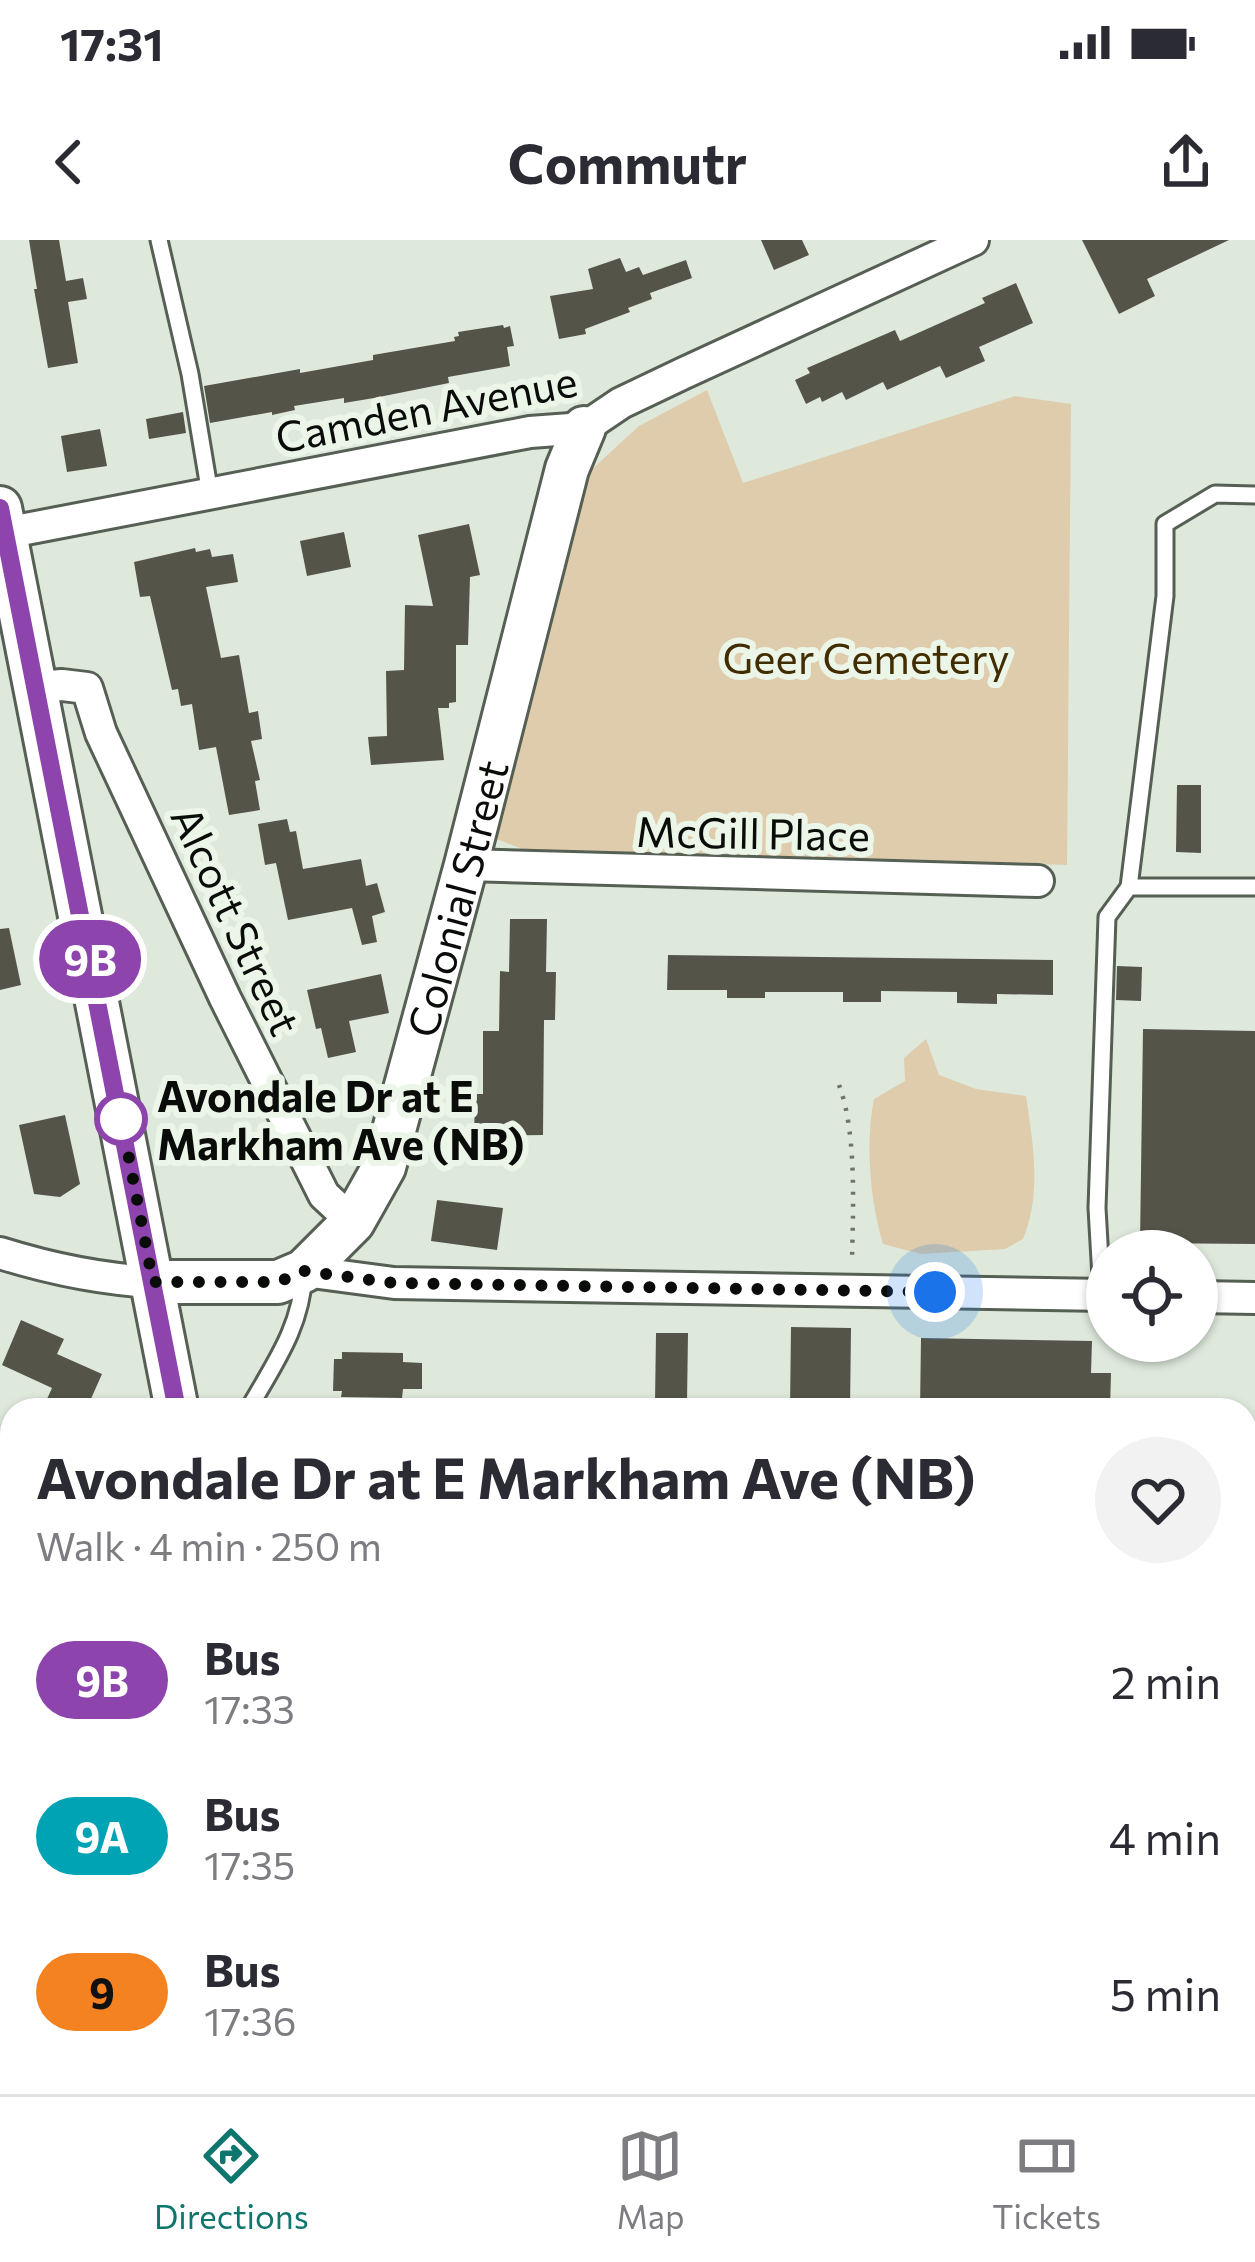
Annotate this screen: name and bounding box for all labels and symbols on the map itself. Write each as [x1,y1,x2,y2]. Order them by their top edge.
street label: Camden Avenue [271,353,581,463]
park label: Geer Cemetery [723,631,1009,683]
street label: Colonial Street [395,755,518,1042]
street label: Alcott Street [161,797,313,1043]
street label: McGill Place [636,804,870,860]
line badge: 9B [36,920,144,998]
place label: Avondale Dr at E Markham Ave (NB) [157,1069,525,1169]
marker: Avondale Dr at E Markham Ave (NB) [96,1094,146,1144]
your location [905,1262,965,1322]

